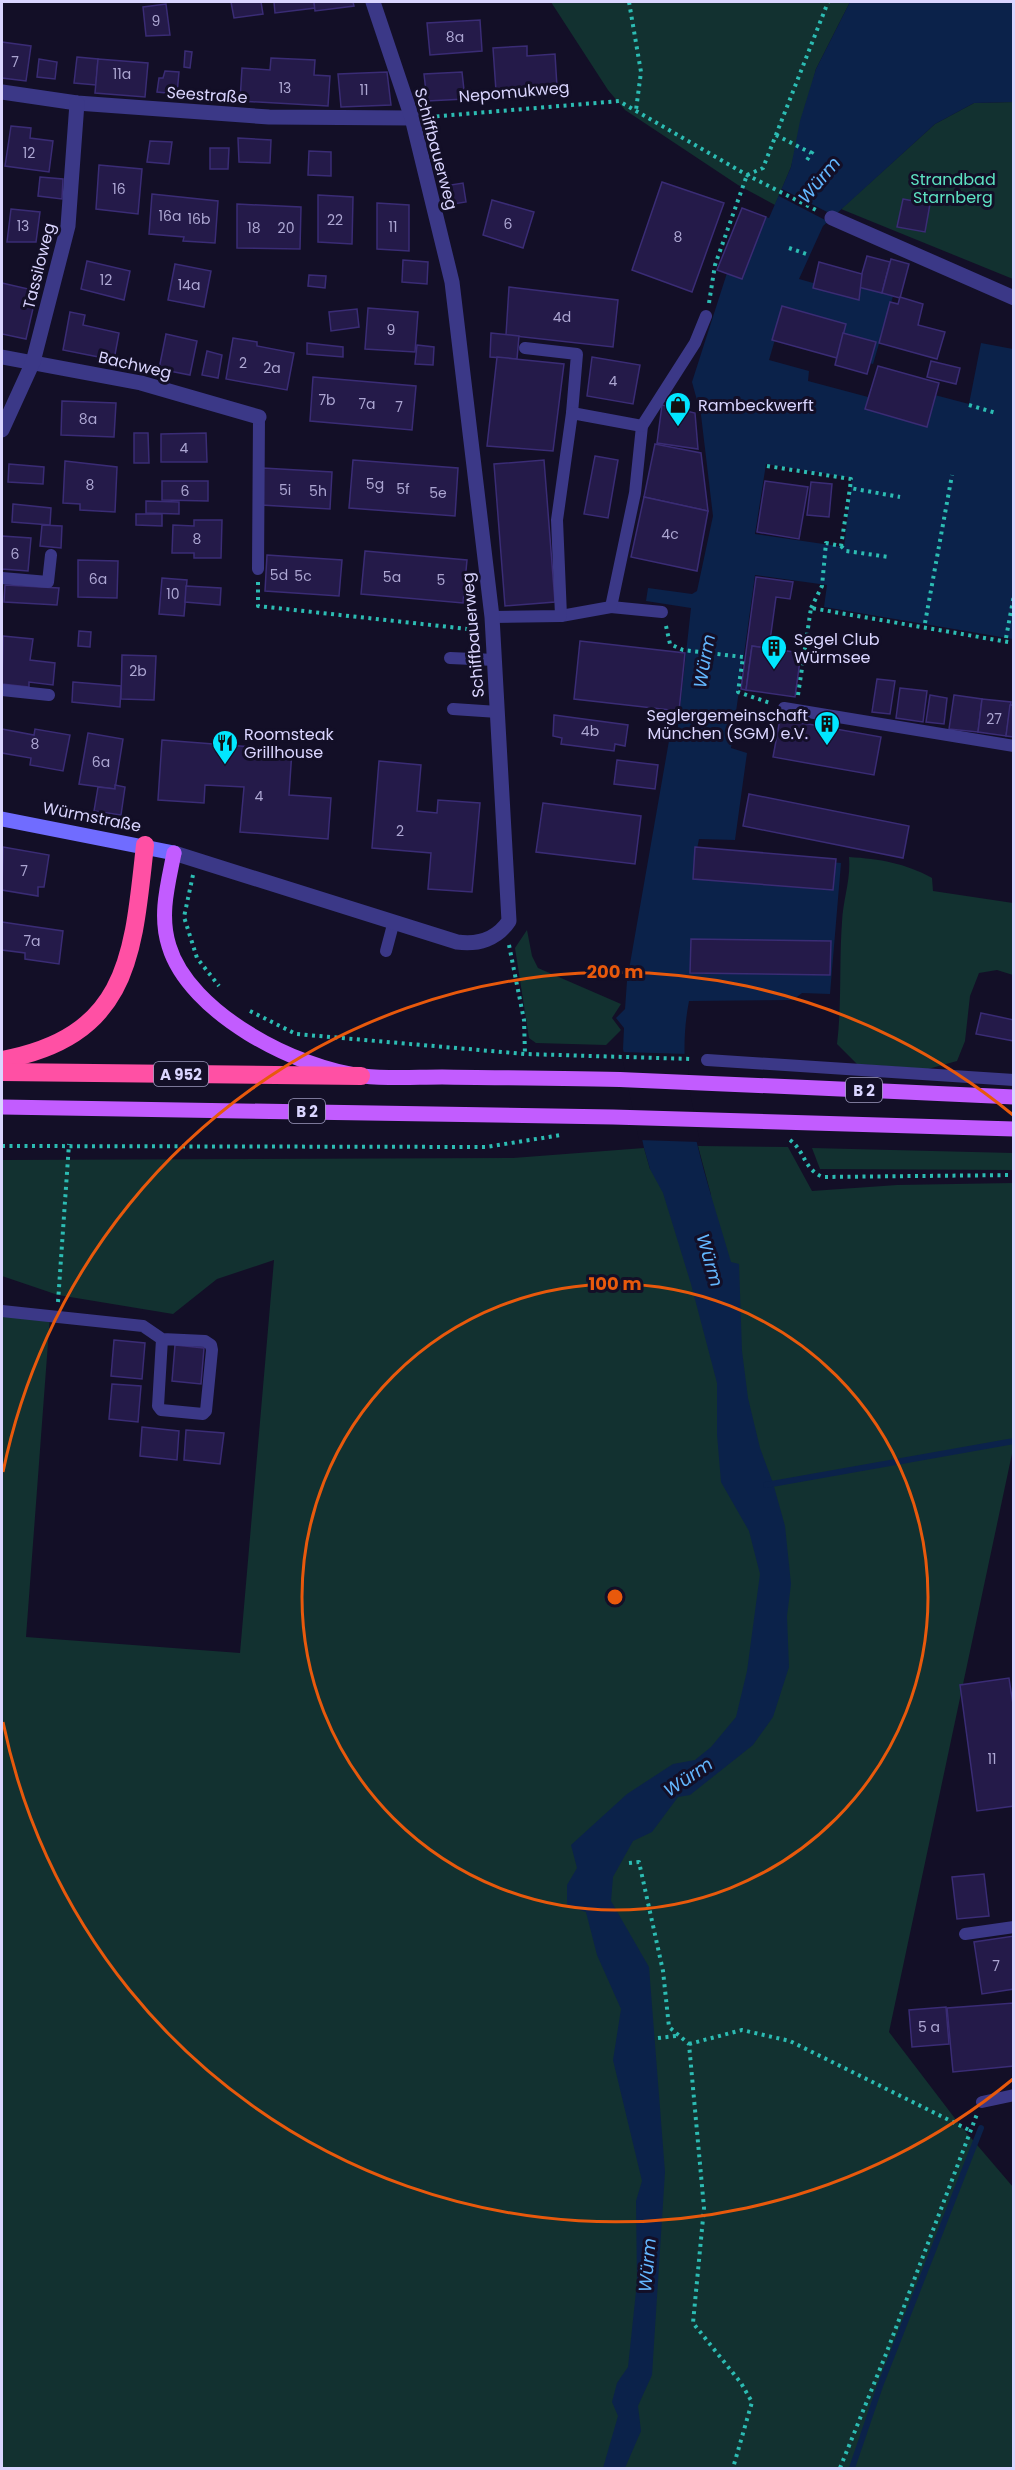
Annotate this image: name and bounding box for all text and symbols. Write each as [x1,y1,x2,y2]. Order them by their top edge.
house number: 9 [152,11,160,31]
house number: 8a [446,27,464,47]
house number: 7 [11,52,19,72]
house number: 11a [113,64,131,84]
street label: Nepomukweg [458,76,570,108]
house number: 13 [279,78,291,98]
house number: 11 [360,80,368,100]
street label: Seestraße [166,81,248,109]
street label: Schiffbauerweg [409,85,463,213]
house number: 12 [23,143,35,163]
water label: Würm [792,151,846,209]
park label: Strandbad Starnberg [910,168,996,209]
house number: 16 [112,179,126,199]
house number: 16a [159,206,181,226]
house number: 16b [188,209,210,229]
house number: 22 [327,210,343,230]
house number: 6 [504,214,513,234]
house number: 13 [17,216,29,236]
house number: 11 [389,217,397,237]
house number: 18 [247,218,261,238]
house number: 20 [278,218,294,238]
street label: Tassiloweg [17,220,61,312]
house number: 8 [674,227,683,247]
house number: 12 [100,270,112,290]
house number: 14a [178,275,200,295]
house number: 4d [553,307,571,327]
house number: 9 [387,320,395,340]
street label: Bachweg [96,345,174,385]
house number: 2 [239,353,247,373]
house number: 2a [263,358,281,378]
house number: 4 [609,371,618,391]
house number: 7b [318,390,336,410]
shop icon: Rambeckwerft [663,390,693,428]
house number: 7a [358,394,376,414]
place label: Rambeckwerft [698,394,814,417]
house number: 7 [395,397,403,417]
house number: 8a [79,409,97,429]
house number: 4 [180,438,189,458]
house number: 5g [366,474,384,494]
house number: 8 [86,475,95,495]
house number: 5f [396,479,410,499]
house number: 5i [279,480,291,500]
house number: 6 [181,481,190,501]
house number: 5h [309,481,327,501]
house number: 5e [429,483,447,503]
house number: 4c [661,524,679,544]
house number: 8 [193,529,202,549]
house number: 6 [11,544,20,564]
house number: 5d [270,565,288,585]
house number: 5c [294,566,312,586]
house number: 5a [383,567,401,587]
house number: 6a [89,569,107,589]
house number: 5 [437,570,445,590]
street label: Schiffbauerweg [456,572,490,698]
house number: 10 [166,584,180,604]
place label: Segel Club Würmsee [794,628,880,669]
water label: Würm [687,632,721,690]
building icon: Segel Club Würmsee [759,633,789,671]
house number: 2b [129,661,147,681]
place label: Seglergemeinschaft München (SGM) e.V. [647,704,808,745]
building icon: Seglergemeinschaft München (SGM) e.V. [812,709,842,747]
house number: 27 [986,709,1002,729]
house number: 4b [581,721,599,741]
place label: Roomsteak Grillhouse [244,723,335,764]
restaurant icon: Roomsteak Grillhouse [210,728,240,766]
house number: 8 [31,734,40,754]
house number: 6a [92,752,110,772]
house number: 4 [255,786,264,806]
street label: Würmstraße [41,796,143,838]
house number: 2 [396,821,404,841]
house number: 7 [20,861,28,881]
house number: 7a [23,931,41,951]
text: 200 m [587,959,643,984]
road number: A 952 [154,1062,208,1086]
road number: B 2 [846,1078,882,1102]
road number: B 2 [289,1099,325,1123]
water label: Würm [690,1230,730,1290]
text: 100 m [588,1271,642,1296]
centre of rings [605,1587,625,1607]
house number: 11 [988,1749,996,1769]
water label: Würm [658,1751,718,1803]
house number: 7 [992,1956,1000,1976]
house number: 5 a [918,2017,940,2037]
water label: Würm [632,2237,662,2293]

